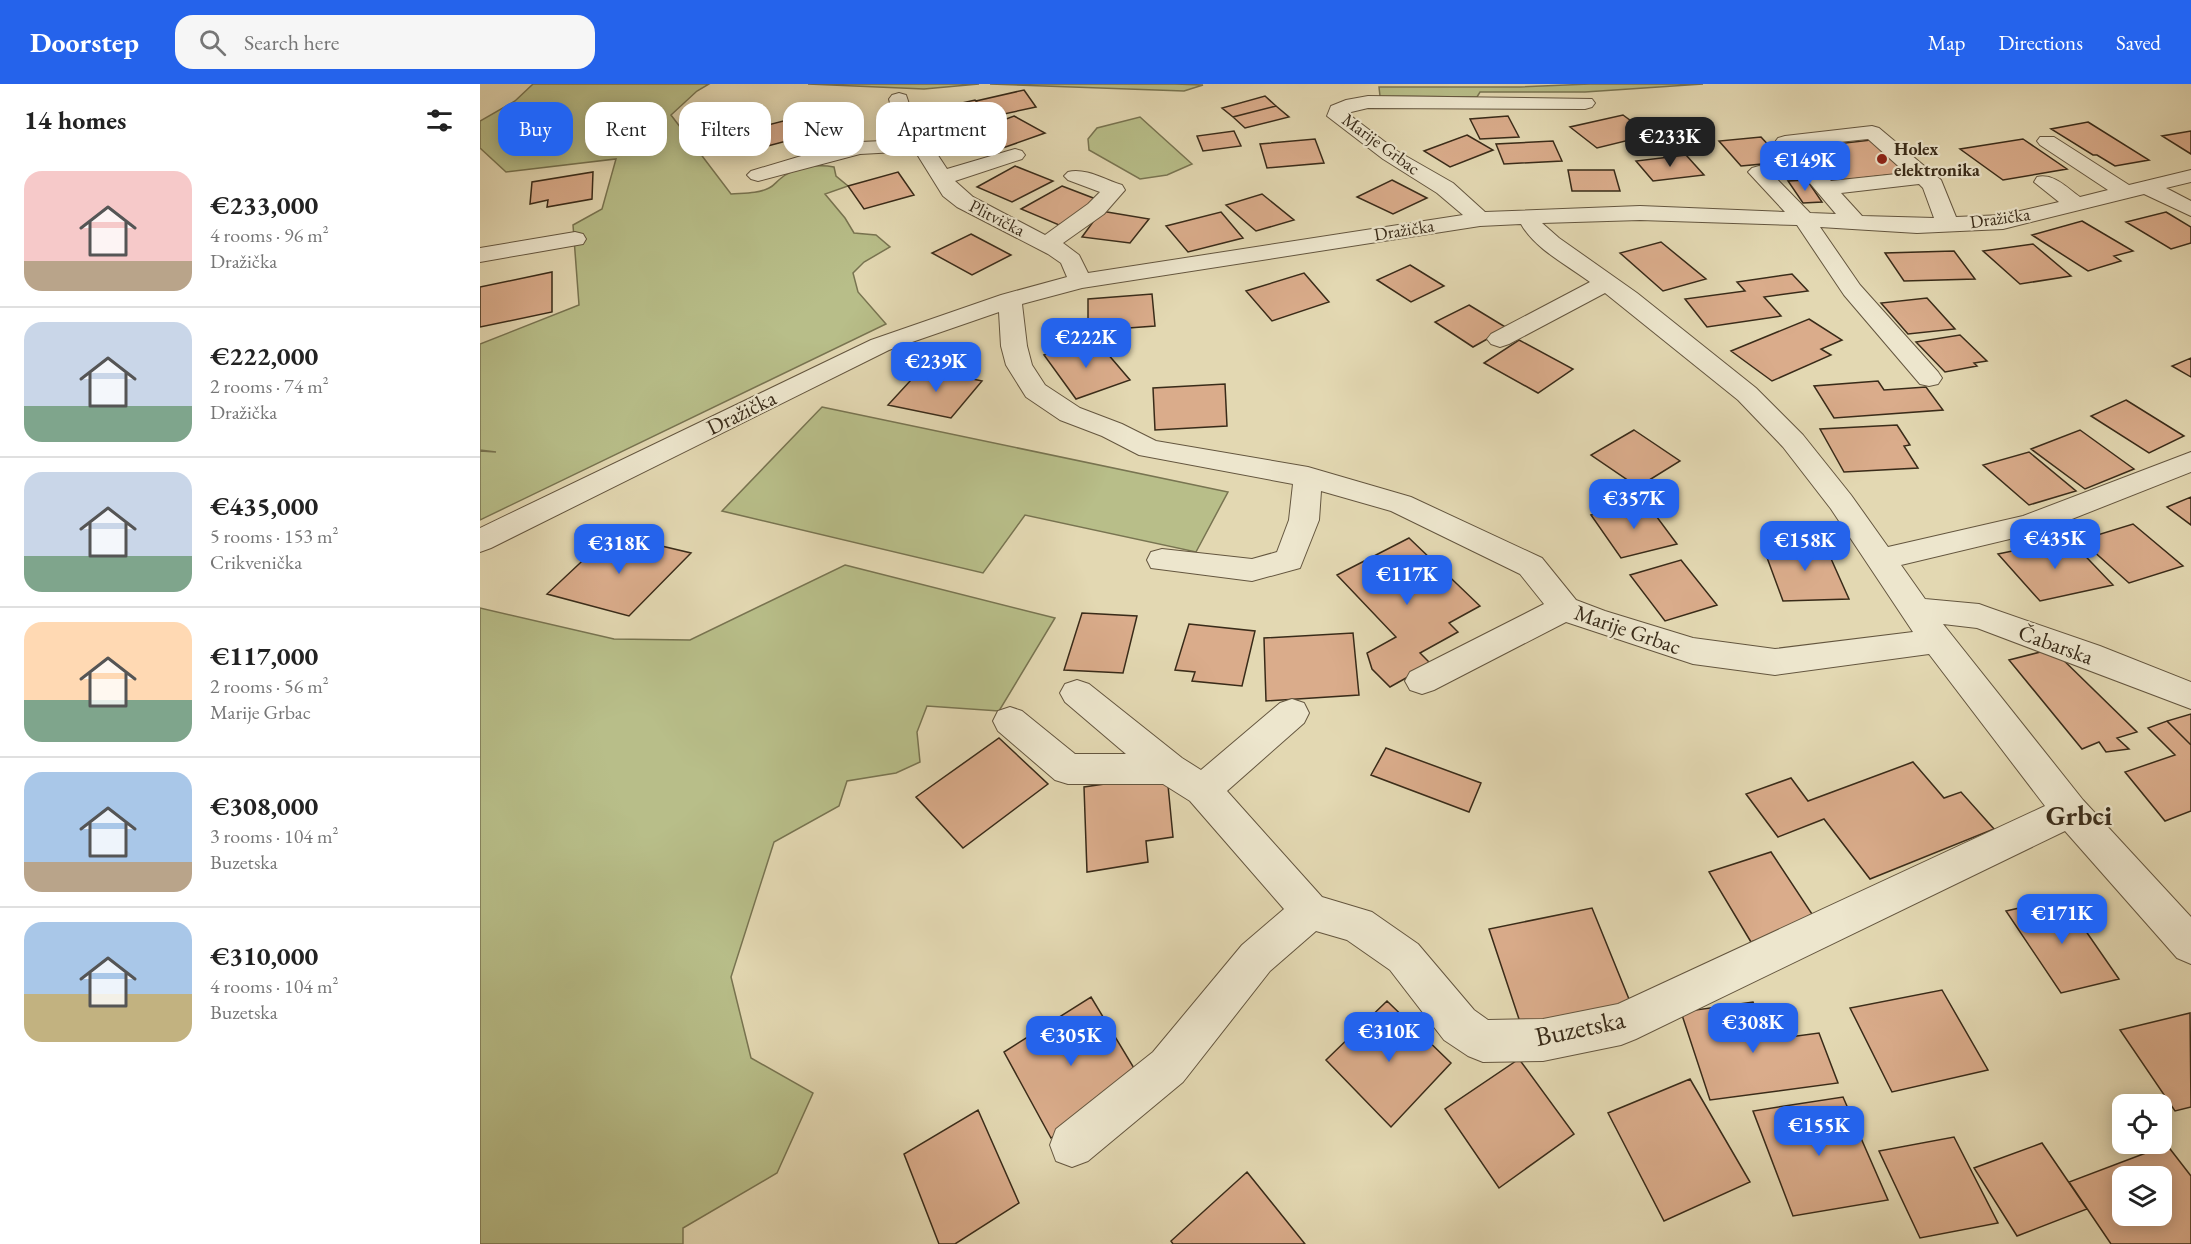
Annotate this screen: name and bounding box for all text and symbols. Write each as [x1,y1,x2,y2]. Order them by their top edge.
search box [175,15,595,69]
text: Doorstep [30,24,139,60]
icon: search [196,26,229,59]
text: Search here [244,28,339,57]
text: Map [1928,29,1965,56]
text: Directions [1998,29,2083,56]
text: Saved [2116,29,2161,56]
chip: Buy [498,102,573,156]
chip: Rent [585,102,667,156]
chip: Filters [679,102,771,156]
chip: New [783,102,864,156]
chip: Apartment [876,102,1007,156]
text: 14 homes [24,103,126,137]
icon: filters [423,104,456,137]
street label: Marije Grbac [1338,108,1425,180]
pin: €233K [1628,117,1712,168]
text: €233K [1639,123,1701,149]
place label: Holex elektronika [1894,137,1980,181]
pin: €149K [1763,141,1847,192]
text: €149K [1774,147,1836,173]
marker: Holex elektronika [1875,152,1889,166]
text: €233,000 [210,188,318,222]
street label: Plitvička [965,194,1030,242]
icon: home [72,195,144,267]
street label: Dražička [1968,202,2032,233]
street label: Dražička [1372,213,1436,246]
text: 4 rooms · 96 m² [210,222,329,248]
text: Dražička [210,248,277,274]
pin: €222K [1044,318,1128,369]
text: €222K [1055,324,1117,350]
text: €222,000 [210,339,318,373]
pin: €239K [894,342,978,393]
icon: home [72,346,144,418]
text: €239K [905,348,967,374]
text: 2 rooms · 74 m² [210,373,329,399]
street label: Dražička [702,383,781,442]
text: Dražička [210,399,277,425]
pin: €357K [1592,479,1676,530]
text: €357K [1603,485,1665,511]
text: €435,000 [210,489,318,523]
icon: home [72,496,144,568]
pin: €435K [2013,519,2097,570]
pin: €158K [1763,521,1847,572]
text: 5 rooms · 153 m² [210,523,338,549]
pin: €318K [577,524,661,575]
text: €435K [2024,525,2086,551]
text: €158K [1774,527,1836,553]
text: €318K [588,530,650,556]
text: Crikvenička [210,549,302,575]
pin: €117K [1365,555,1449,606]
text: €117K [1376,561,1438,587]
street label: Marije Grbac [1571,598,1685,661]
street label: Čabarska [2014,618,2097,671]
text: €117,000 [210,639,318,673]
icon: home [72,646,144,718]
text: 2 rooms · 56 m² [210,673,329,699]
text: Marije Grbac [210,699,311,725]
text: €308,000 [210,789,318,823]
icon: home [72,796,144,868]
district label: Grbci [2046,797,2112,833]
text: 3 rooms · 104 m² [210,823,338,849]
text: Buzetska [210,849,278,875]
pin: €171K [2020,894,2104,945]
text: €171K [2031,900,2093,926]
text: €310,000 [210,939,318,973]
icon: home [72,946,144,1018]
text: 4 rooms · 104 m² [210,973,338,999]
text: Buzetska [210,999,278,1025]
street label: Buzetska [1532,1001,1628,1054]
pin: €308K [1711,1003,1795,1054]
text: €308K [1722,1009,1784,1035]
pin: €310K [1347,1012,1431,1063]
pin: €305K [1029,1016,1113,1067]
text: €310K [1358,1018,1420,1044]
text: €305K [1040,1022,1102,1048]
map controls [2112,1094,2172,1226]
button: locate [2112,1094,2172,1154]
pin: €155K [1777,1106,1861,1157]
text: €155K [1788,1112,1850,1138]
button: layers [2112,1166,2172,1226]

